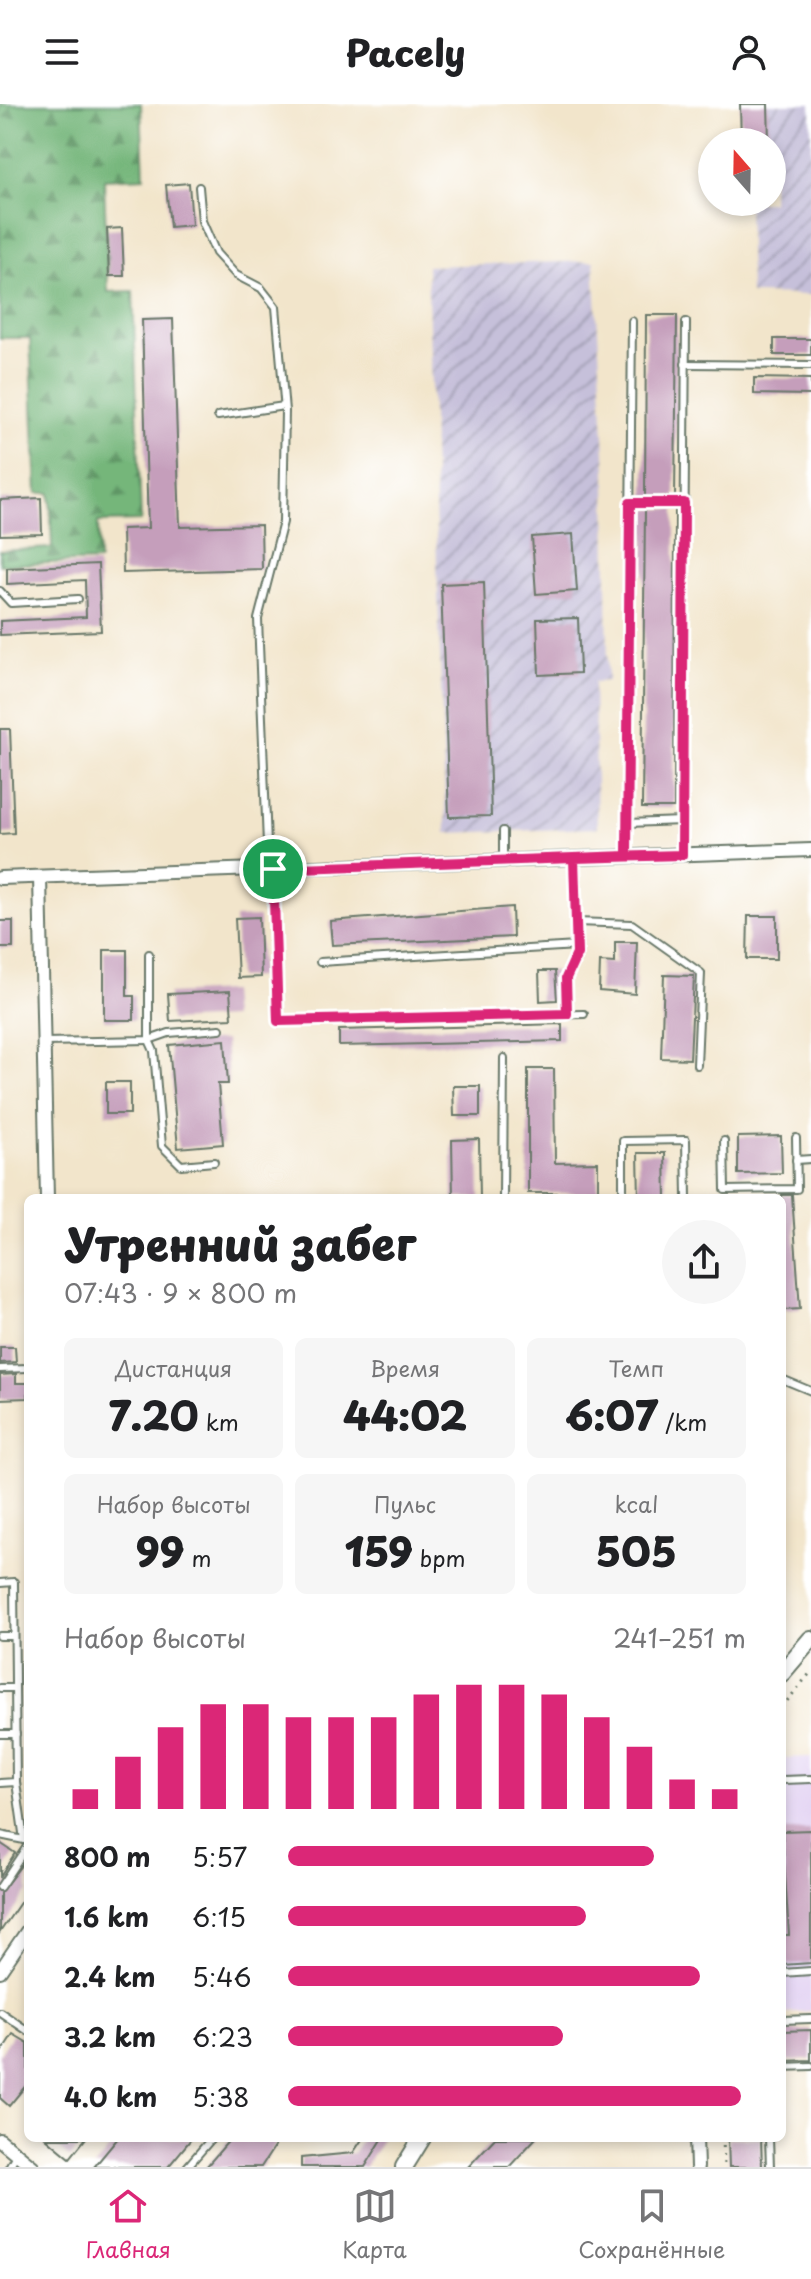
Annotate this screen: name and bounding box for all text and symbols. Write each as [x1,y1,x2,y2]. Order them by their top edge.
text: Pacely [346,25,465,79]
icon: menu [40,30,84,74]
icon: person [727,30,771,74]
north arrow [698,128,786,216]
map controls [698,128,786,216]
pin [239,835,307,903]
icon: arrive [251,847,295,891]
text: Утренний забег [64,1210,416,1276]
button: share [662,1220,746,1304]
text: 07:43 · 9 × 800 m [64,1273,297,1312]
text: Дистанция [115,1351,232,1384]
text: Время [370,1351,440,1384]
text: Темп [609,1351,664,1384]
text: 7.20 [109,1384,198,1445]
text: 44:02 [343,1384,467,1445]
text: 6:07 [565,1384,658,1445]
text: km [198,1405,239,1438]
text: /km [658,1405,707,1438]
text: Набор высоты [97,1487,251,1520]
text: Пульс [374,1487,436,1520]
text: kcal [614,1487,658,1520]
text: 99 [136,1520,184,1581]
text: 159 [344,1520,413,1581]
text: 505 [596,1520,677,1581]
text: m [184,1541,211,1574]
text: bpm [413,1541,466,1574]
text: Набор высоты [64,1618,246,1657]
text: 241–251 m [613,1618,746,1657]
text: 800 m [64,1837,151,1876]
text: 5:57 [192,1837,247,1876]
text: 1.6 km [64,1897,149,1936]
text: 6:15 [192,1897,246,1936]
text: 2.4 km [64,1957,156,1996]
text: 5:46 [192,1957,252,1996]
text: 3.2 km [64,2017,156,2056]
text: 6:23 [192,2017,253,2056]
text: 4.0 km [64,2077,157,2116]
text: 5:38 [192,2077,250,2116]
tab: Главная [86,2184,171,2265]
tab: Карта [342,2184,407,2265]
tab: Сохранённые [578,2184,725,2265]

